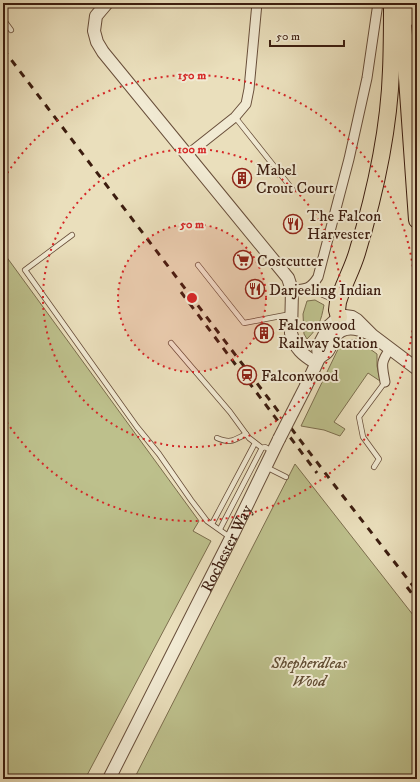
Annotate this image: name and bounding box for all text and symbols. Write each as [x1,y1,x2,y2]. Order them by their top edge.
scale bar [270,22,344,48]
text: 50 m [276,29,300,44]
text: 150 m [178,68,206,83]
text: 100 m [178,142,206,157]
place label: Mabel Crout Court [256,160,334,198]
building icon: Mabel Crout Court [231,167,253,189]
place label: The Falcon Harvester [307,206,382,244]
restaurant icon: The Falcon Harvester [282,213,304,235]
text: 50 m [179,217,204,232]
supermarket icon: Costcutter [232,249,254,271]
place label: Costcutter [257,251,323,271]
restaurant icon: Darjeeling Indian [244,278,266,300]
place label: Darjeeling Indian [269,280,382,300]
centre of rings [185,291,199,305]
place label: Falconwood Railway Station [278,315,379,353]
building icon: Falconwood Railway Station [253,322,275,344]
station icon: Falconwood [236,364,258,386]
place label: Falconwood [261,366,339,386]
street label: Rochester Way [197,501,257,595]
park label: Shepherdleas Wood [270,653,348,691]

